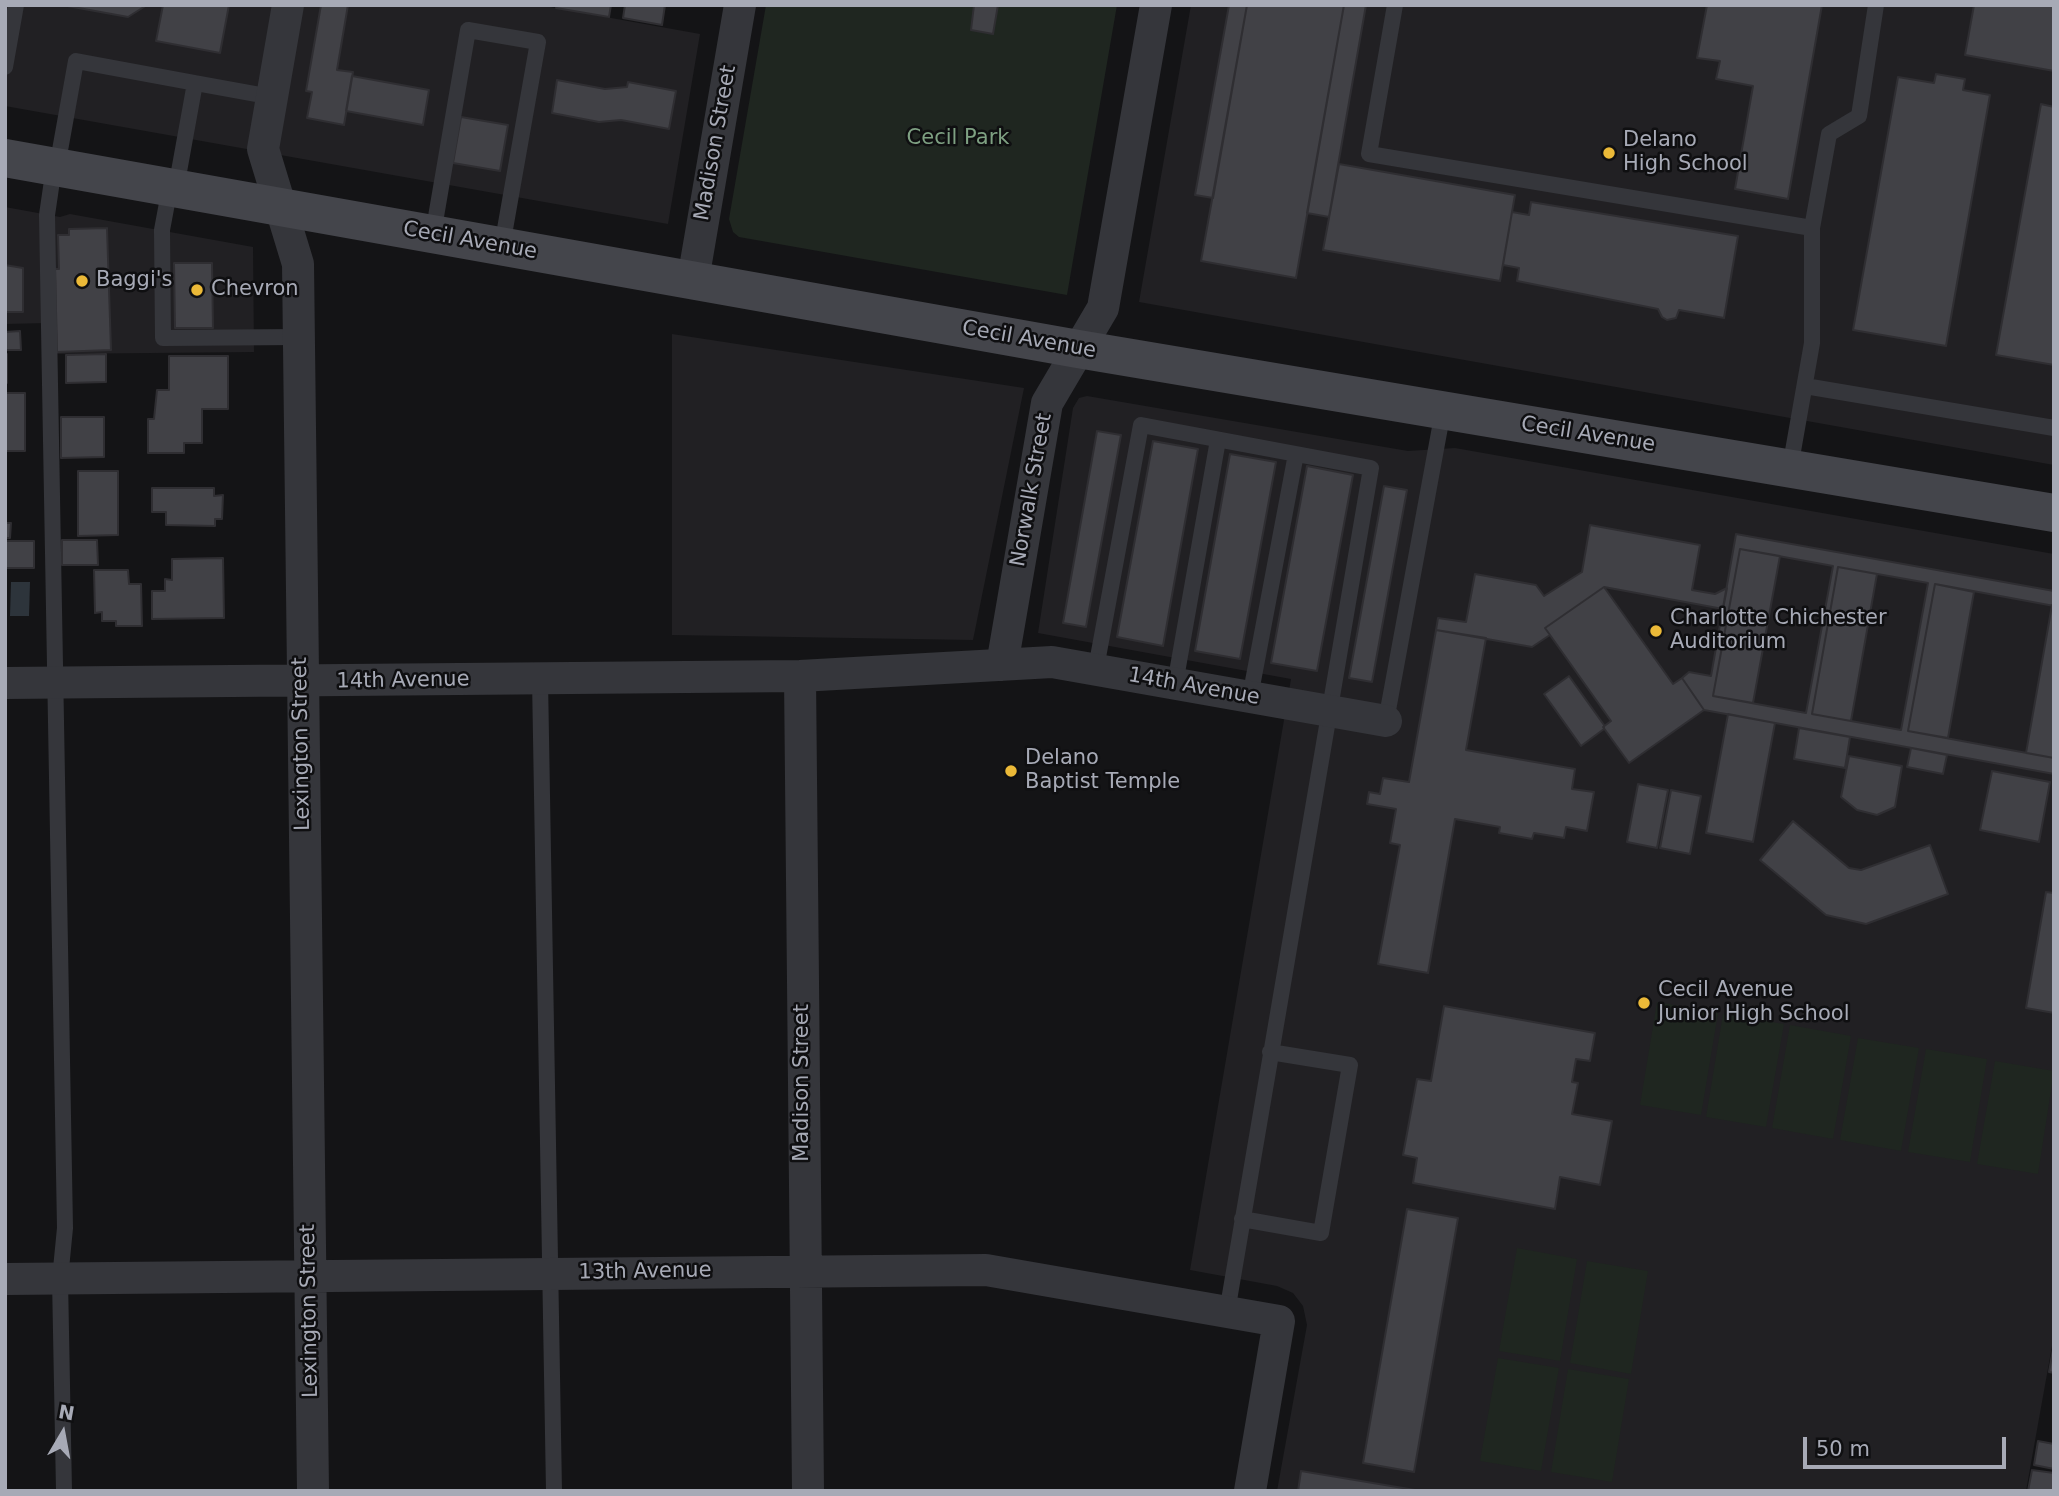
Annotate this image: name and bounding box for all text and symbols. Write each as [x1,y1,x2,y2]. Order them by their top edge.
street label: Madison Street [690,63,742,223]
park label: Cecil Park [907,126,1009,152]
place label: Delano High School [1623,128,1748,178]
marker: Delano High School [1601,145,1617,161]
street label: Cecil Avenue [401,217,539,265]
place label: Baggi's [96,268,172,294]
marker: Baggi's [74,273,90,289]
place label: Chevron [211,277,299,303]
marker: Chevron [189,282,205,298]
street label: Cecil Avenue [960,316,1098,364]
street label: Norwalk Street [1006,411,1058,569]
street label: Cecil Avenue [1519,412,1657,458]
place label: Charlotte Chichester Auditorium [1670,606,1887,656]
marker: Charlotte Chichester Auditorium [1648,623,1664,639]
street label: Lexington Street [288,657,316,831]
street label: 14th Avenue [1126,663,1262,711]
street label: 14th Avenue [336,667,470,695]
place label: Delano Baptist Temple [1025,746,1180,796]
marker: Delano Baptist Temple [1003,763,1019,779]
place label: Cecil Avenue Junior High School [1658,978,1849,1028]
marker: Cecil Avenue Junior High School [1636,995,1652,1011]
street label: Madison Street [790,1004,816,1162]
street label: Lexington Street [296,1224,324,1398]
street label: 13th Avenue [578,1258,712,1286]
north arrow [28,1398,98,1468]
text: N [57,1400,76,1425]
scale bar [1807,1422,2010,1466]
text: 50 m [1816,1437,1870,1461]

